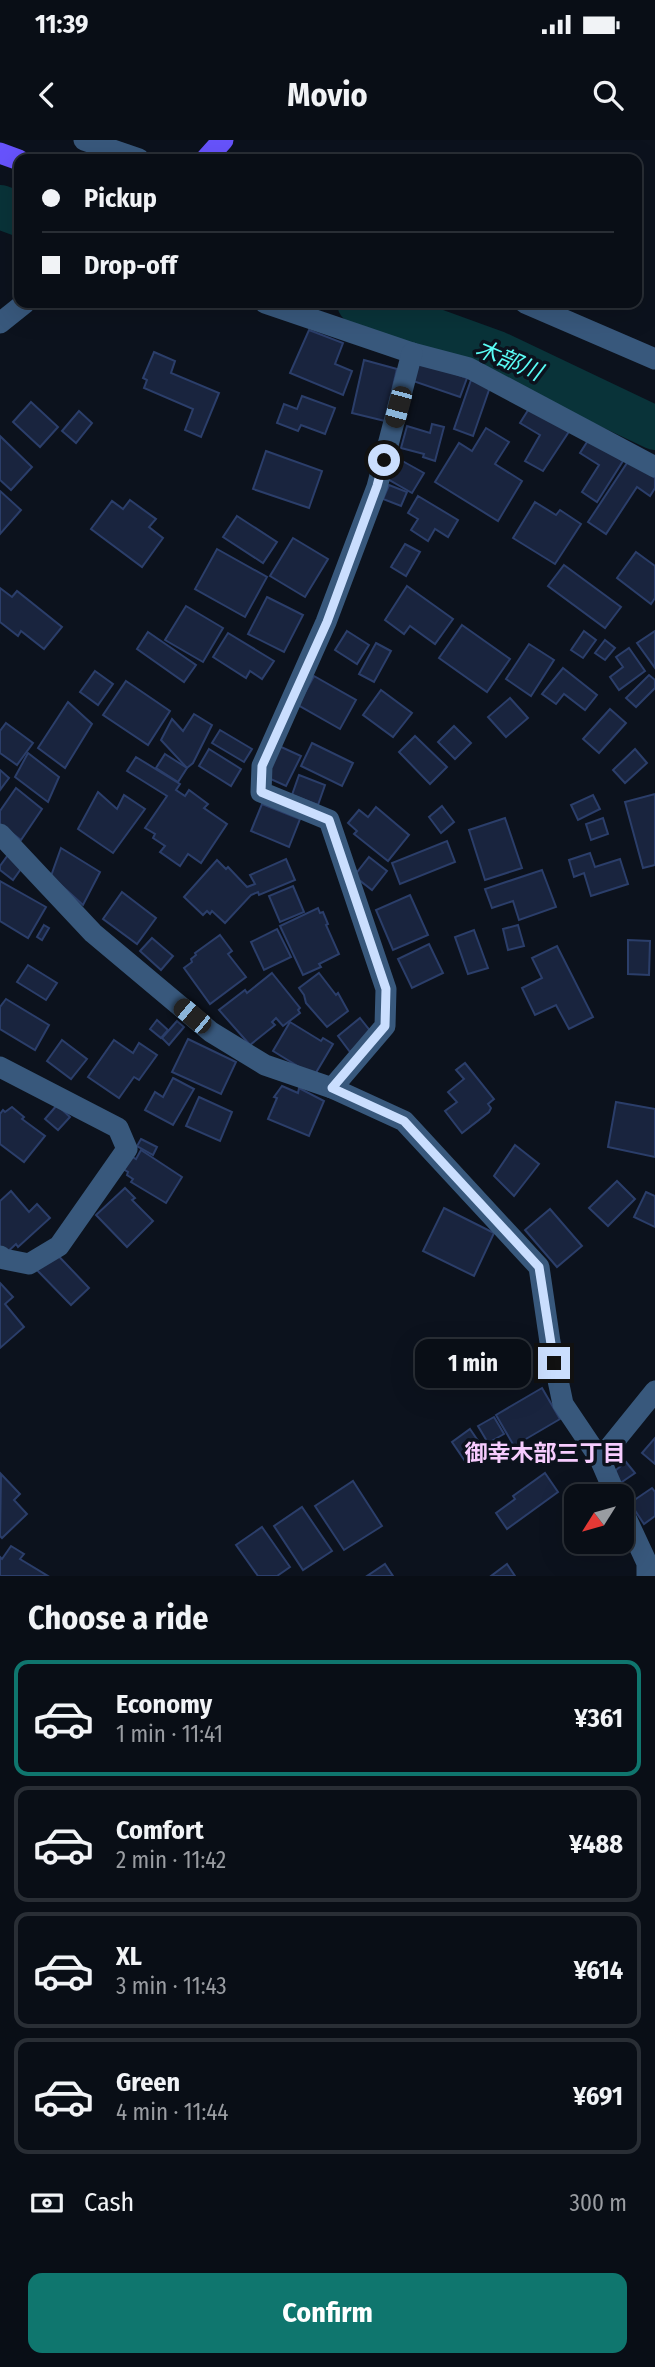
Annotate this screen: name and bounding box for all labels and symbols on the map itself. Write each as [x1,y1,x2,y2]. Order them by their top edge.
water label: 木部川 [472,334,549,388]
car [383,384,414,430]
route start [368,444,400,476]
car [170,994,215,1038]
callout: 1 min [414,1338,530,1388]
route end [538,1347,570,1379]
district label: 御幸木部三丁目 [465,1439,626,1467]
north arrow [564,1484,634,1554]

